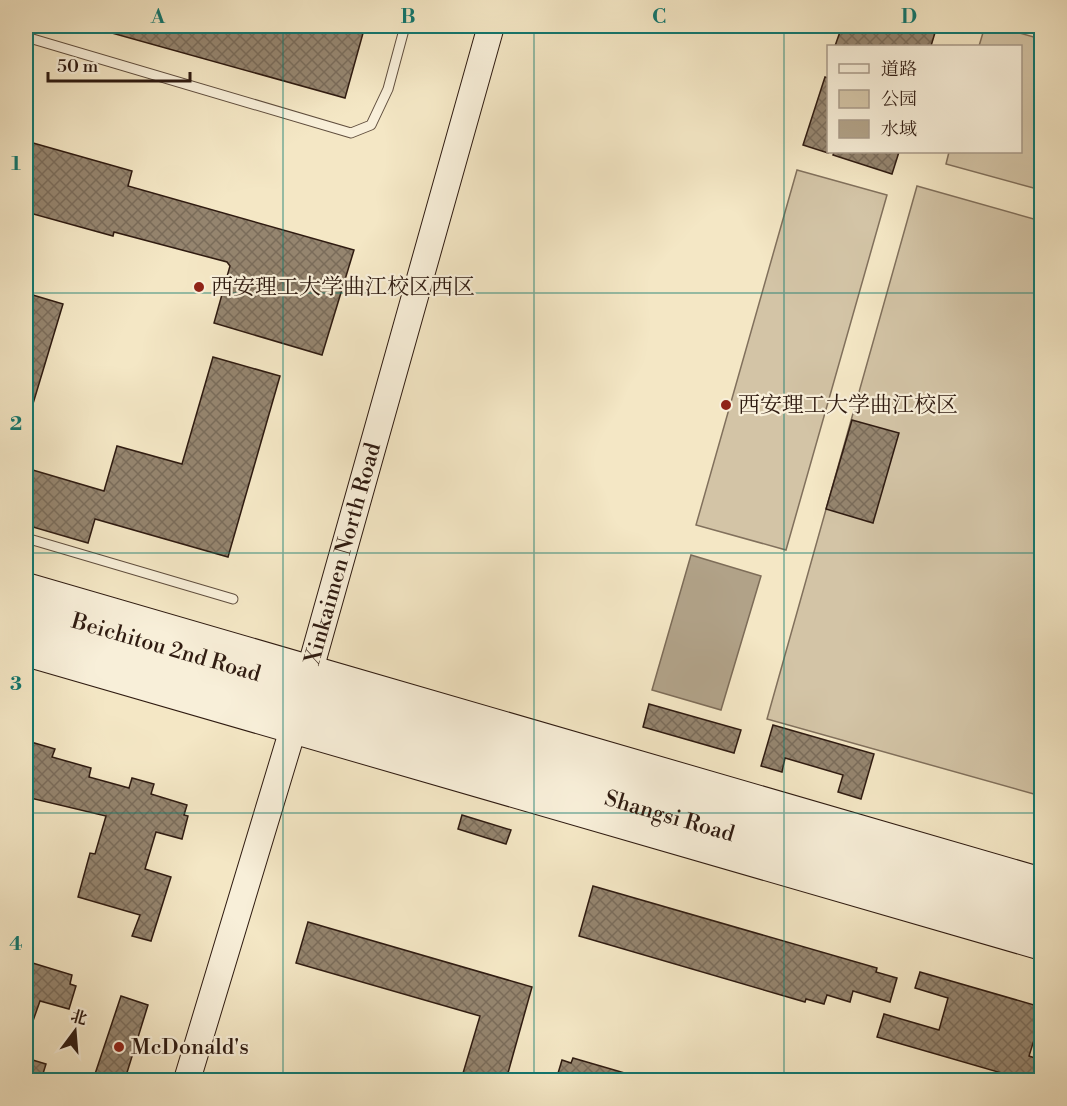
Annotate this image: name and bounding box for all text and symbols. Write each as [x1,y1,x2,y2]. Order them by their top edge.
text: A [150,5,166,30]
text: B [400,5,416,30]
text: C [652,5,666,30]
text: D [901,5,917,30]
scale bar [48,45,190,83]
legend [827,45,1022,153]
text: 50 m [57,55,99,78]
text: 道路 [881,58,917,81]
text: 公园 [881,88,917,111]
text: 水域 [881,118,917,141]
text: 1 [11,152,21,177]
place label: 西安理工大学曲江校区西区 [211,274,475,301]
marker: 西安理工大学曲江校区西区 [192,280,206,294]
place label: 西安理工大学曲江校区 [738,392,958,419]
marker: 西安理工大学曲江校区 [719,398,733,412]
text: 2 [10,412,22,437]
street label: Xinkaimen North Road [298,439,387,669]
street label: Beichitou 2nd Road [68,607,264,688]
text: 3 [10,672,22,697]
street label: Shangsi Road [602,785,738,848]
text: 4 [9,932,23,957]
north arrow [45,1001,105,1061]
text: 北 [68,1006,89,1029]
place label: McDonald's [131,1034,249,1061]
marker: McDonald's [112,1040,126,1054]

